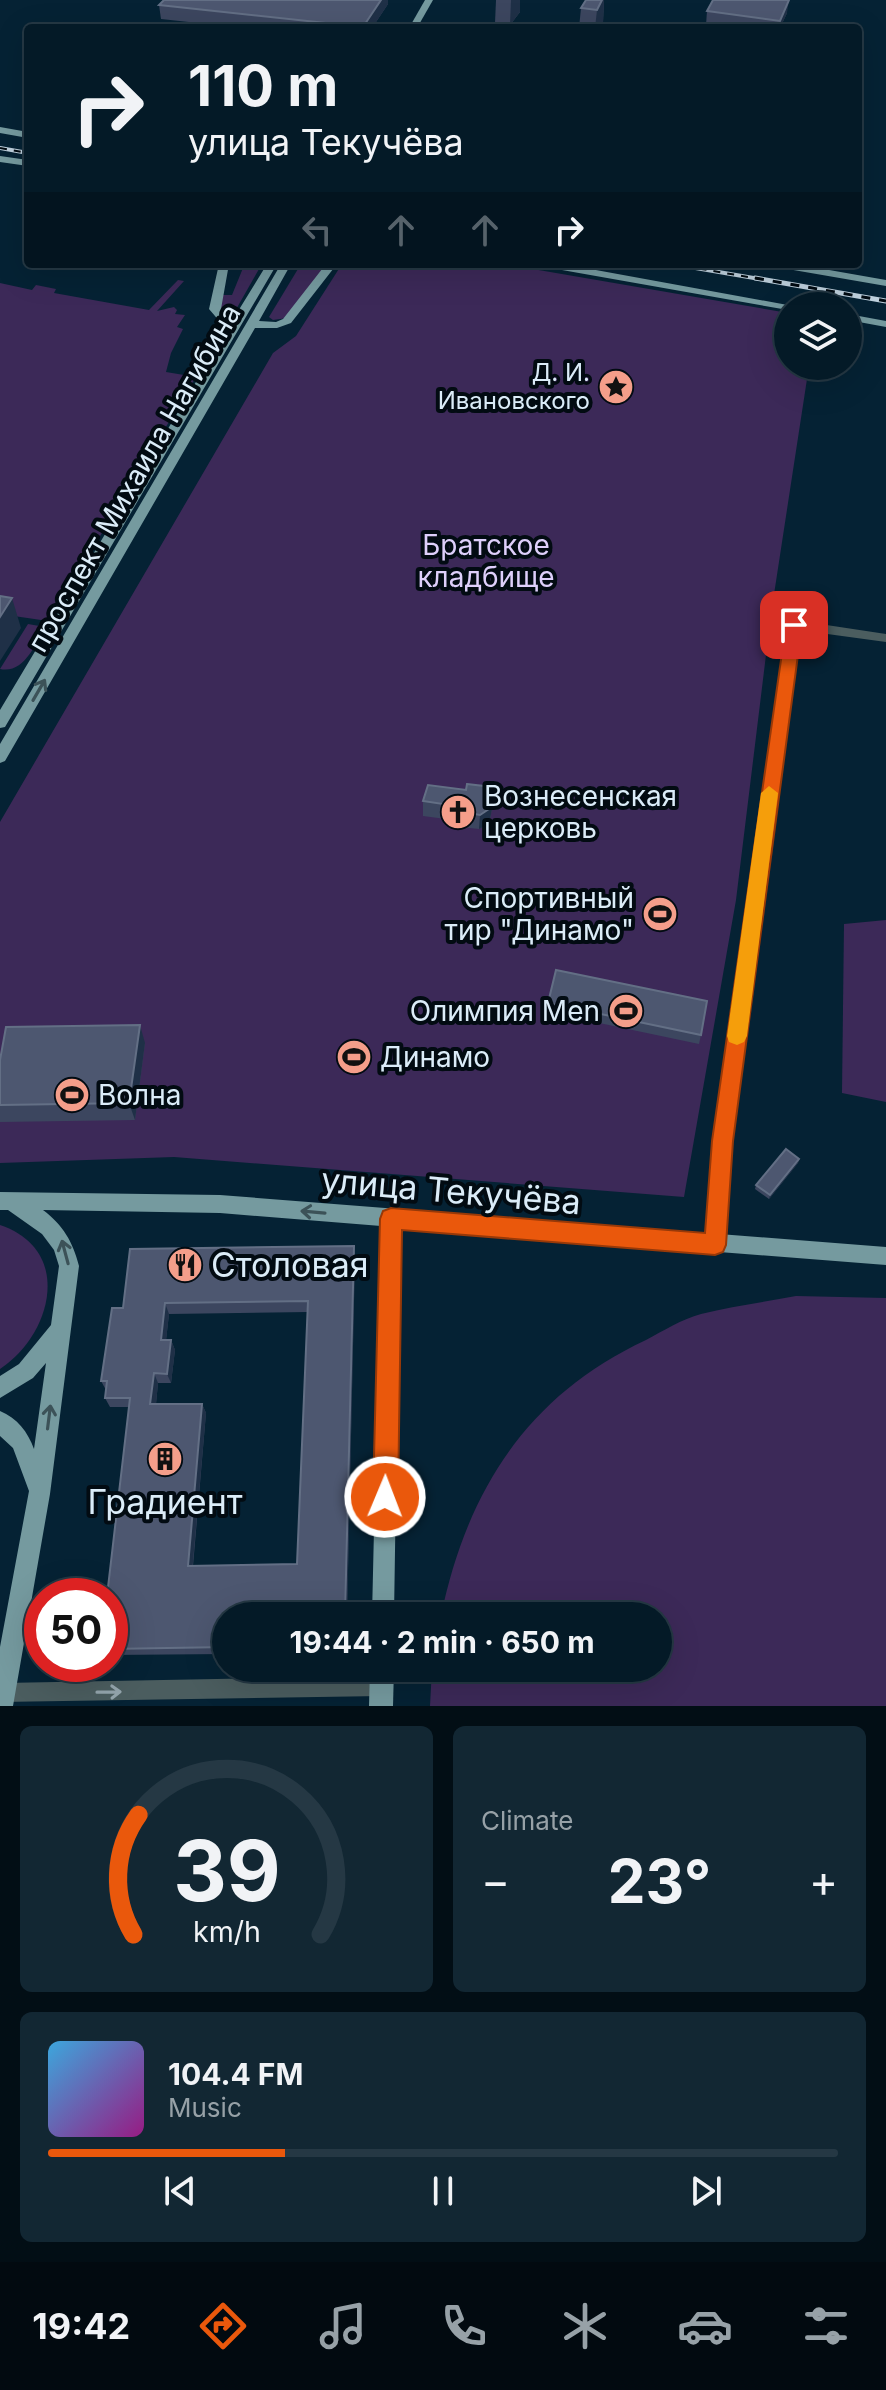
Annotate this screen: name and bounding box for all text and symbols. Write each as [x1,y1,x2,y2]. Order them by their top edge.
text: 110 m [188,52,338,120]
icon: right [56,56,160,160]
text: улица Текучёва [188,120,464,164]
icon: left [295,208,339,252]
icon: ahead [379,208,423,252]
icon: ahead [463,208,507,252]
icon: right [547,208,591,252]
map controls [774,292,862,380]
button: layers [774,292,862,380]
street label: проспект Михаила Нагибина [20,298,248,658]
place label: Д. И. Ивановского [438,358,590,415]
place icon: Д. И. Ивановского [597,368,635,406]
park label: Братское кладбище [417,528,555,594]
pin [760,591,828,659]
icon: arrive [772,603,816,647]
one-way arrow [32,678,47,702]
place label: Вознесенская церковь [484,779,677,845]
church icon: Вознесенская церковь [439,793,477,831]
place label: Спортивный тир "Динамо" [444,881,634,947]
sports icon: Спортивный тир "Динамо" [641,895,679,933]
sports icon: Олимпия Men [607,992,645,1030]
place label: Олимпия Men [410,994,600,1028]
sports icon: Динамо [335,1038,373,1076]
place label: Динамо [380,1040,490,1074]
sports icon: Волна [53,1076,91,1114]
place label: Волна [98,1078,182,1112]
street label: улица Текучёва [320,1159,583,1222]
one-way arrow [300,1204,327,1219]
one-way arrow [57,1240,72,1266]
place label: Столовая [211,1244,369,1285]
restaurant icon: Столовая [166,1246,204,1284]
one-way arrow [42,1405,57,1430]
building icon: Градиент [146,1440,184,1478]
position arrow [343,1455,427,1539]
place label: Градиент [87,1481,243,1522]
speed limit sign: 50 [24,1578,128,1682]
text: 19:44 · 2 min · 650 m [289,1624,595,1660]
one-way arrow [95,1684,122,1699]
text: Climate [481,1805,573,1836]
text: 39 [173,1820,280,1921]
text: 23° [608,1845,711,1917]
text: − [481,1854,510,1908]
text: + [809,1854,838,1908]
text: km/h [193,1914,260,1949]
text: 104.4 FM [168,2056,303,2092]
text: Music [168,2092,242,2123]
icon: previous [158,2169,202,2213]
icon: pause [421,2169,465,2213]
icon: next [684,2169,728,2213]
icon: directions [195,2298,251,2354]
icon: music [315,2298,371,2354]
icon: phone [436,2298,492,2354]
icon: climate [557,2298,613,2354]
icon: car [677,2298,733,2354]
icon: filters [798,2298,854,2354]
text: 19:42 [32,2304,130,2348]

